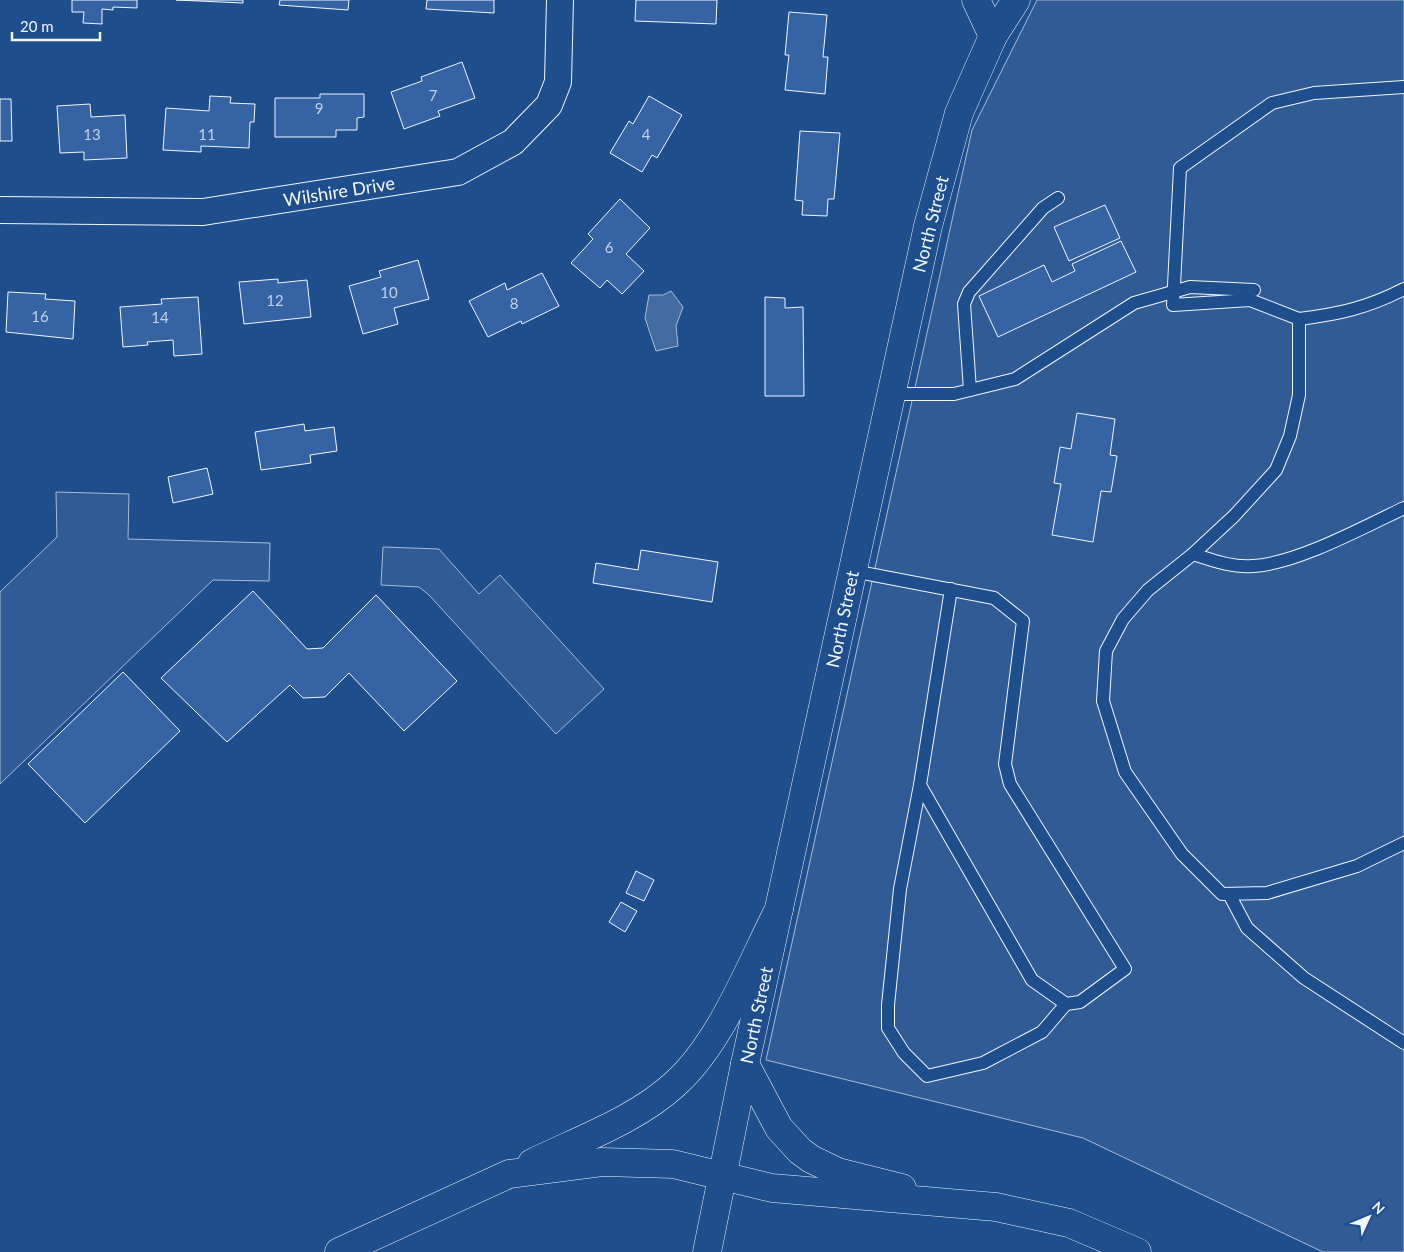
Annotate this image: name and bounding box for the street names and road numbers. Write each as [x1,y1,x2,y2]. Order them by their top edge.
street label: Wilshire Drive [282,171,396,211]
street label: North Street [907,173,953,275]
street label: North Street [821,568,863,670]
street label: North Street [735,964,777,1066]

